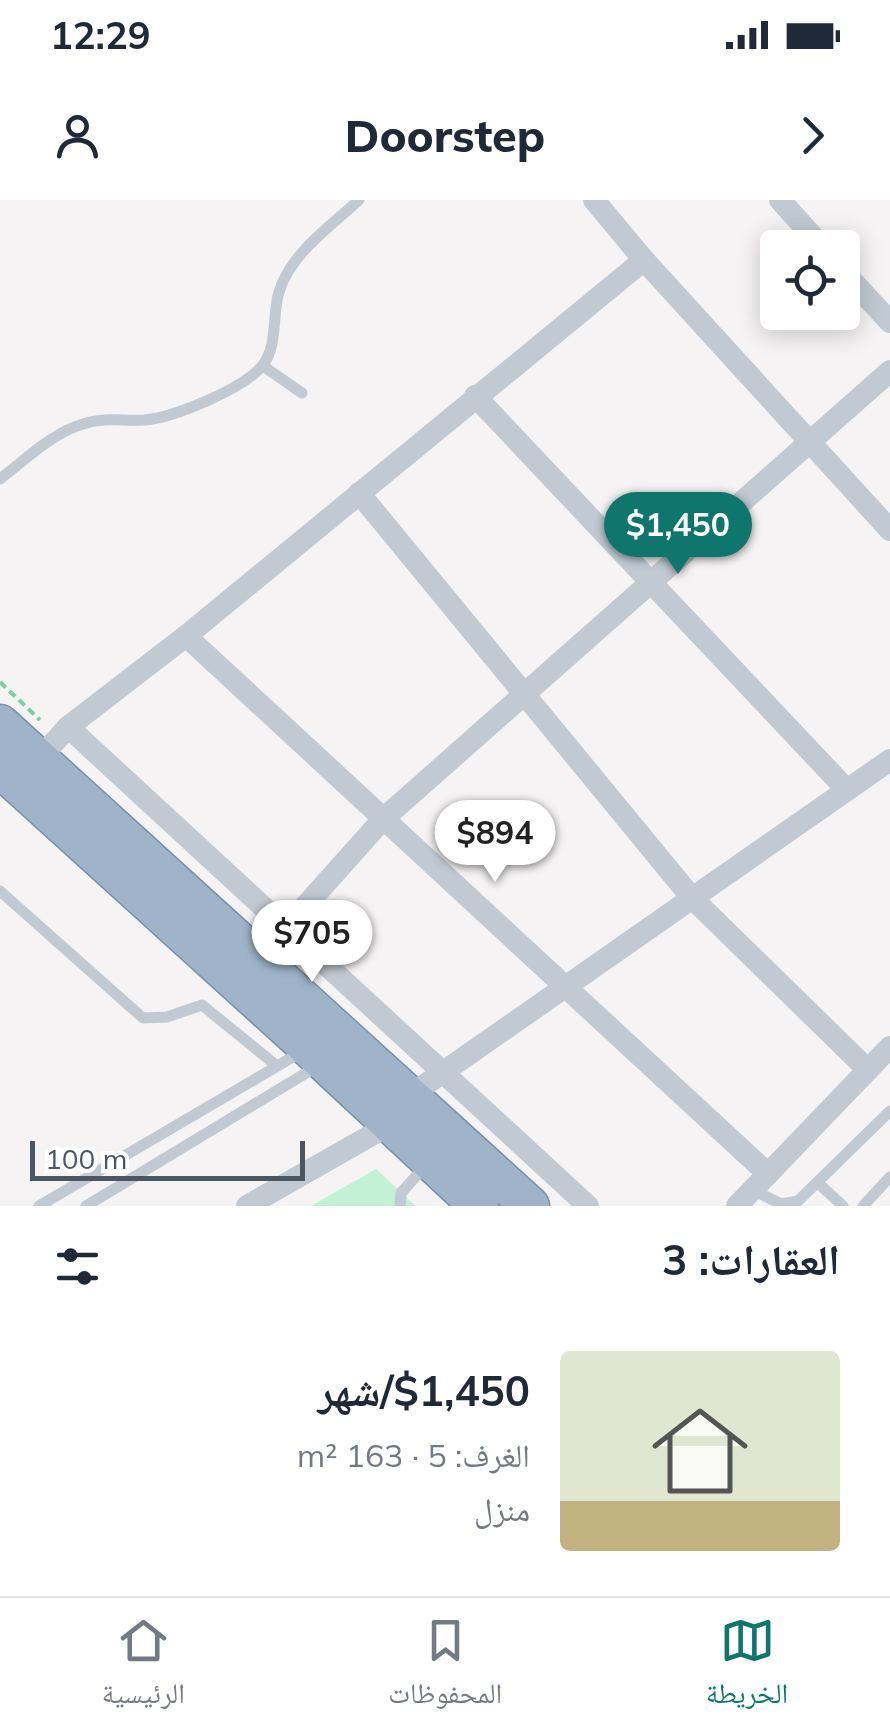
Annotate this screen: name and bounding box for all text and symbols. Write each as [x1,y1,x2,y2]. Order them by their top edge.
text: 12:29 [50,11,151,59]
text: Doorstep [345,107,545,163]
icon: person [50,108,105,163]
icon: forward [785,108,840,163]
map controls [760,230,860,330]
button: locate [760,230,860,330]
pin: $1,450 [597,492,759,577]
text: $1,450 [626,504,730,544]
pin: $894 [436,800,554,885]
text: $894 [457,812,533,852]
pin: $705 [253,900,371,985]
text: $705 [274,912,350,952]
scale bar [30,1136,305,1180]
text: 100 m [45,1141,127,1176]
text: العقارات: 3 [662,1233,840,1286]
icon: filters [50,1239,105,1294]
text: $1,450/شهر [318,1364,530,1417]
icon: home [640,1391,760,1511]
text: الغرف: 5 · 163 m² [297,1435,530,1475]
text: منزل [474,1489,530,1529]
tab: الرئيسية [102,1613,185,1721]
tab: المحفوظات [388,1613,502,1721]
tab: الخريطة [706,1613,788,1721]

